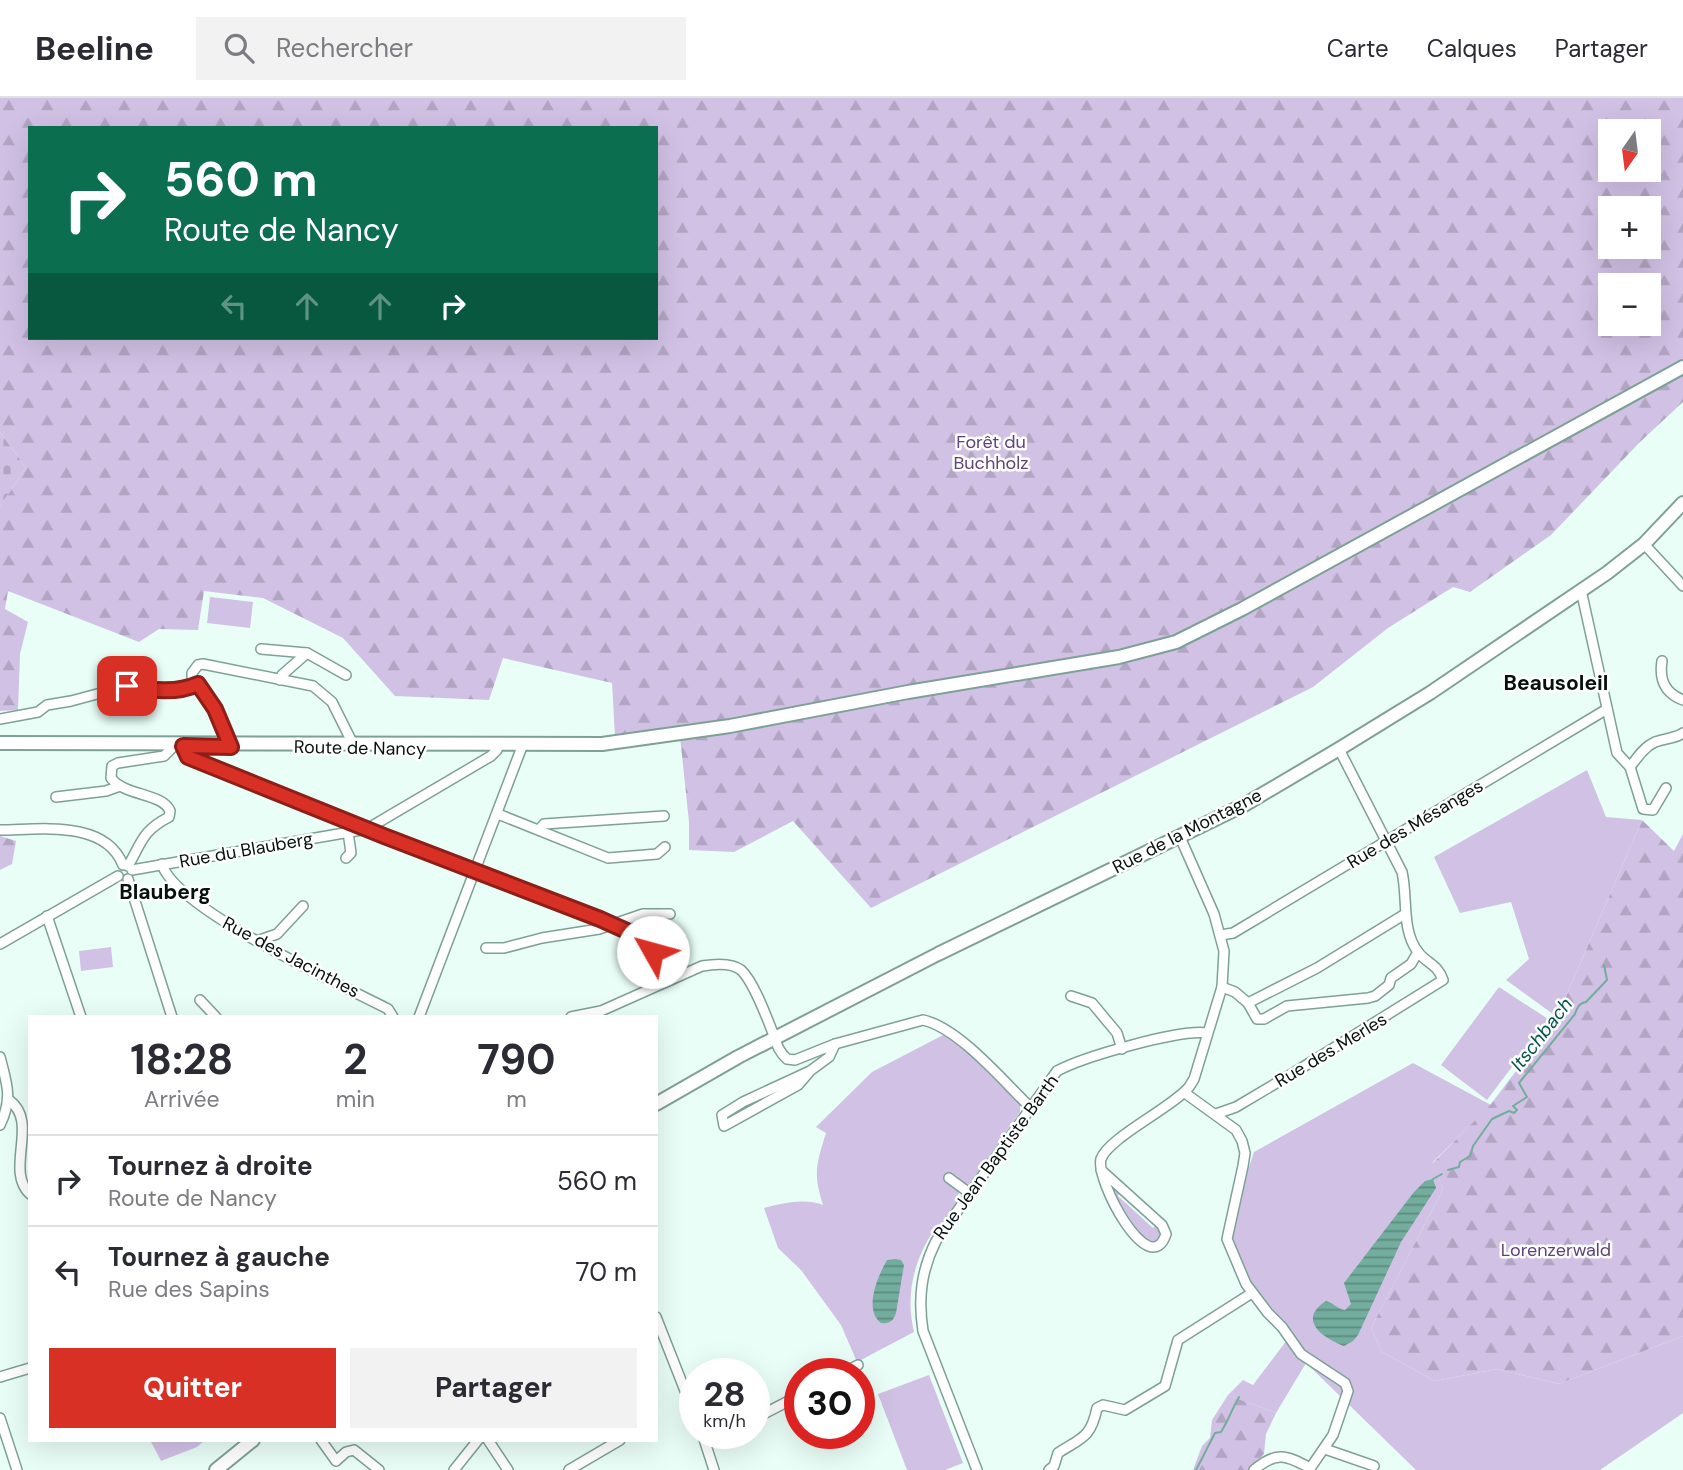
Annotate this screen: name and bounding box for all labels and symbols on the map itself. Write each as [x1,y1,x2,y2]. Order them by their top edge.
north arrow [1598,119,1661,182]
park label: Forêt du Buchholz [953,430,1029,475]
pin [97,656,157,716]
district label: Beausoleil [1504,669,1608,697]
street label: Route de Nancy [294,735,426,761]
street label: Rue des Mésanges [1342,774,1488,874]
street label: Rue de la Montagne [1108,783,1266,879]
street label: Rue du Blauberg [177,826,315,874]
district label: Blauberg [119,878,211,906]
street label: Rue des Jacinthes [218,911,364,1003]
position arrow [616,915,690,989]
water label: Itschbach [1505,992,1578,1076]
street label: Rue des Merles [1271,1007,1391,1093]
street label: Rue Jean Baptiste Barth [928,1070,1064,1244]
park label: Lorenzerwald [1501,1238,1611,1262]
speed limit sign: 30 [784,1358,875,1449]

